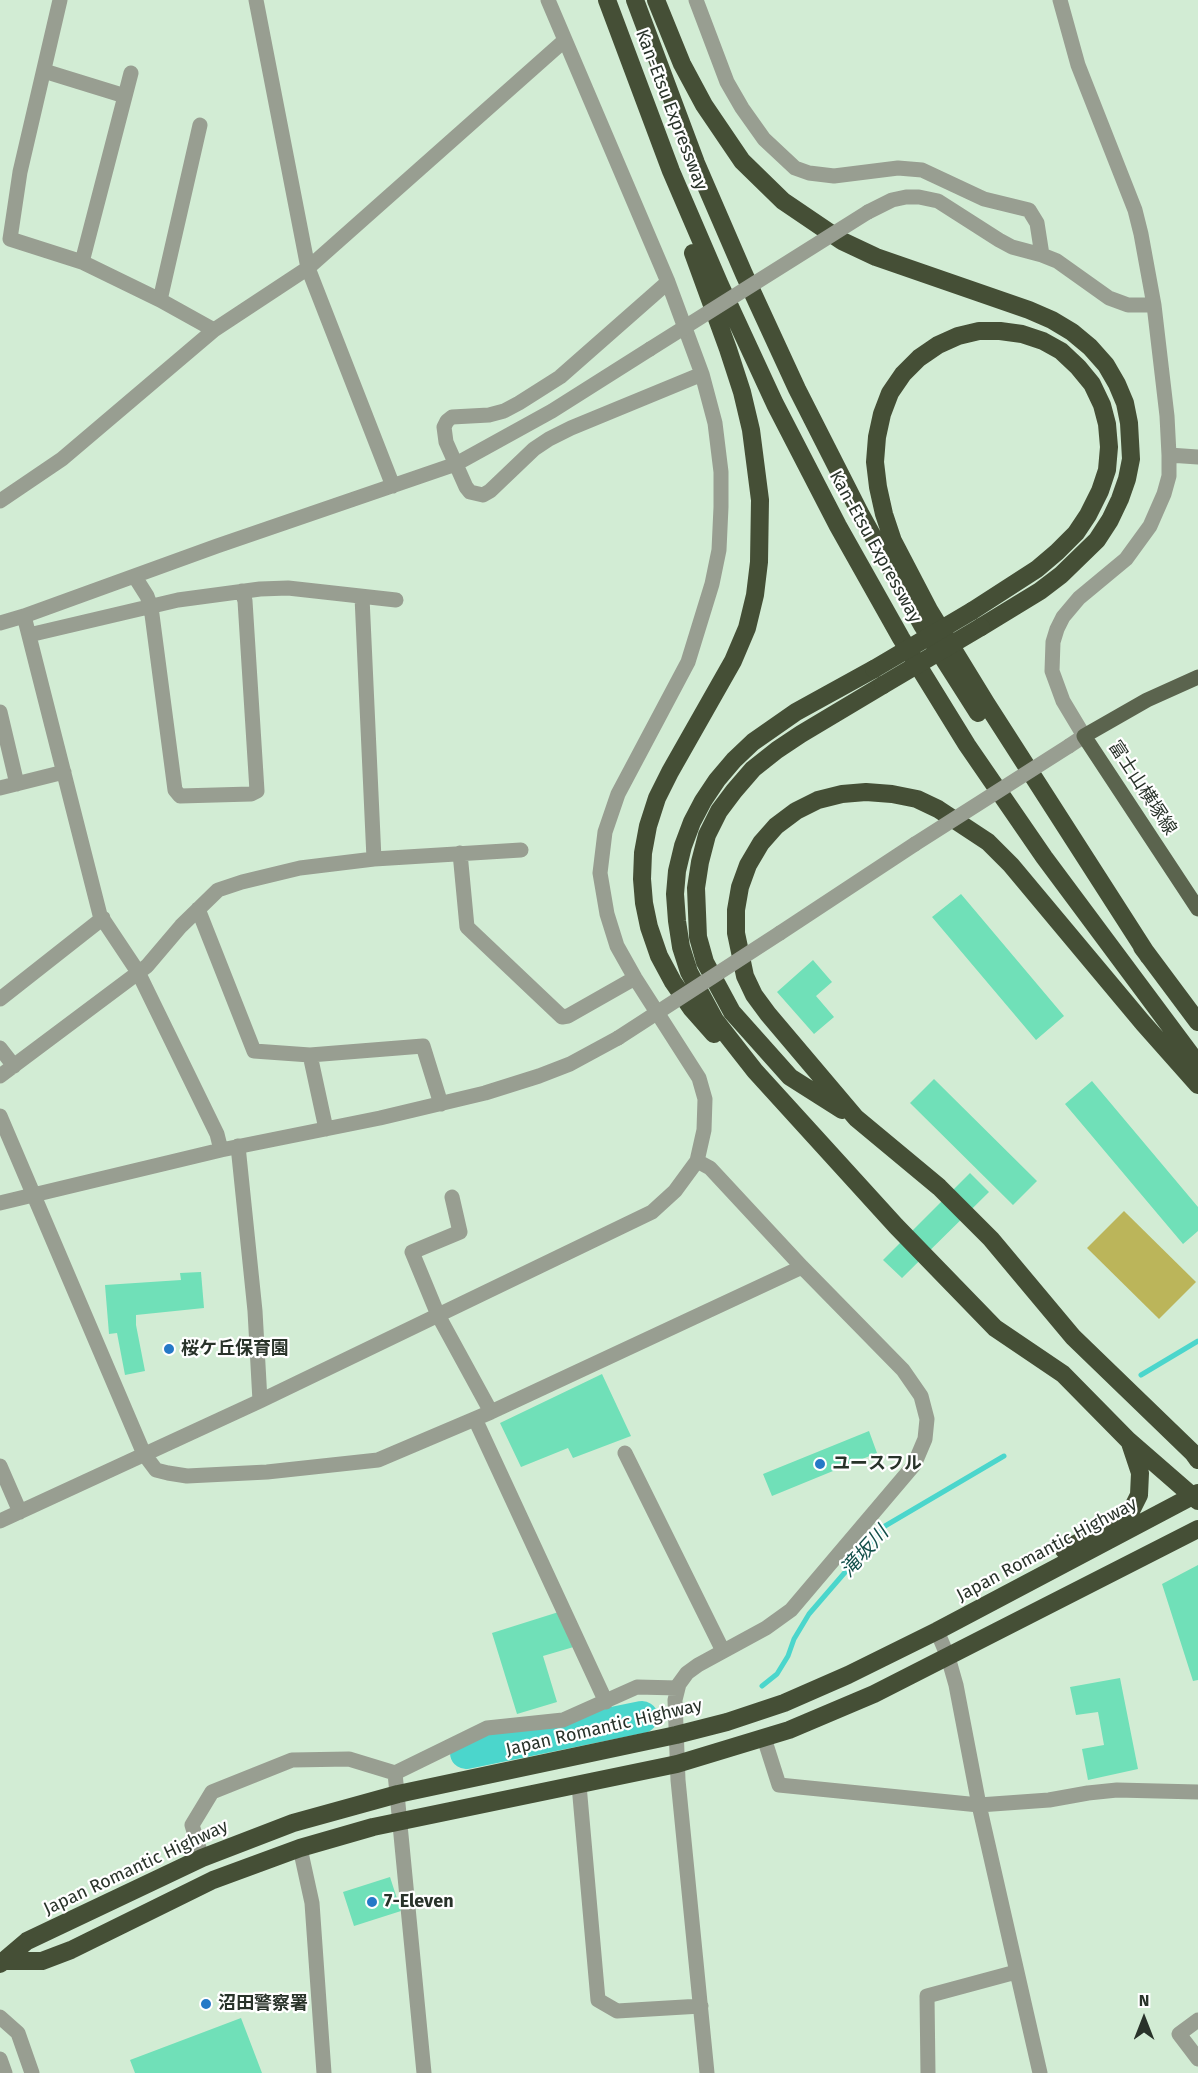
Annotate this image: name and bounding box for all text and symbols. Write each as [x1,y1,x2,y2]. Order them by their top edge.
street label: Kan-Etsu Expressway [630,27,712,193]
street label: Kan-Etsu Expressway [824,467,926,627]
street label: 富士山横塚線 [1104,737,1180,839]
place label: 桜ケ丘保育園 [181,1338,289,1360]
marker: 桜ケ丘保育園 [162,1342,176,1356]
place label: ユースフル [832,1453,922,1475]
marker: ユースフル [813,1457,827,1471]
street label: Japan Romantic Highway [953,1493,1141,1607]
water label: 滝坂川 [836,1522,894,1582]
street label: Japan Romantic Highway [504,1695,704,1761]
street label: Japan Romantic Highway [40,1816,232,1920]
place label: 7-Eleven [384,1891,454,1913]
marker: 7-Eleven [365,1895,379,1909]
north arrow [1114,1989,1174,2049]
text: N [1139,1991,1149,2010]
place label: 沼田警察署 [218,1993,308,2015]
marker: 沼田警察署 [199,1997,213,2011]

